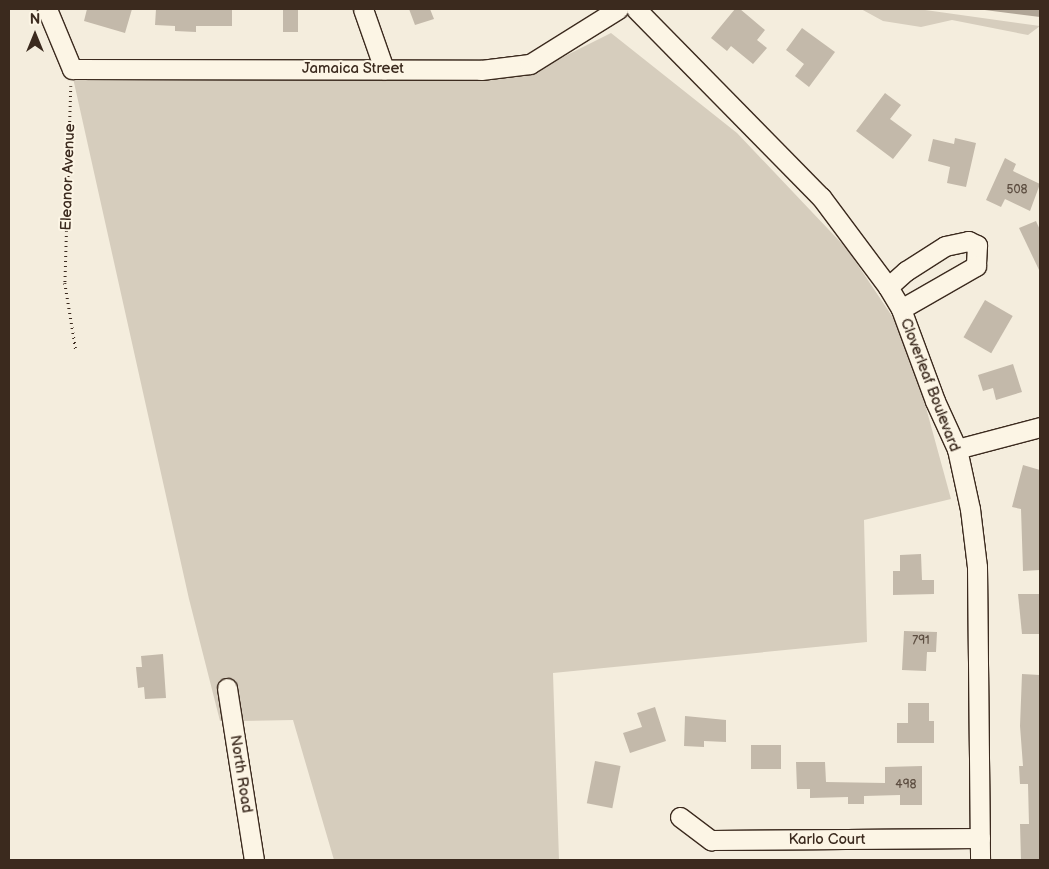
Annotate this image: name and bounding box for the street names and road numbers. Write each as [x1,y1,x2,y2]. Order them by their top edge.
street label: Jamaica Street [302,60,404,78]
street label: Eleanor Avenue [57,123,79,231]
street label: Cloverleaf Boulevard [896,316,964,454]
street label: North Road [226,734,256,814]
street label: Karlo Court [789,831,865,849]

